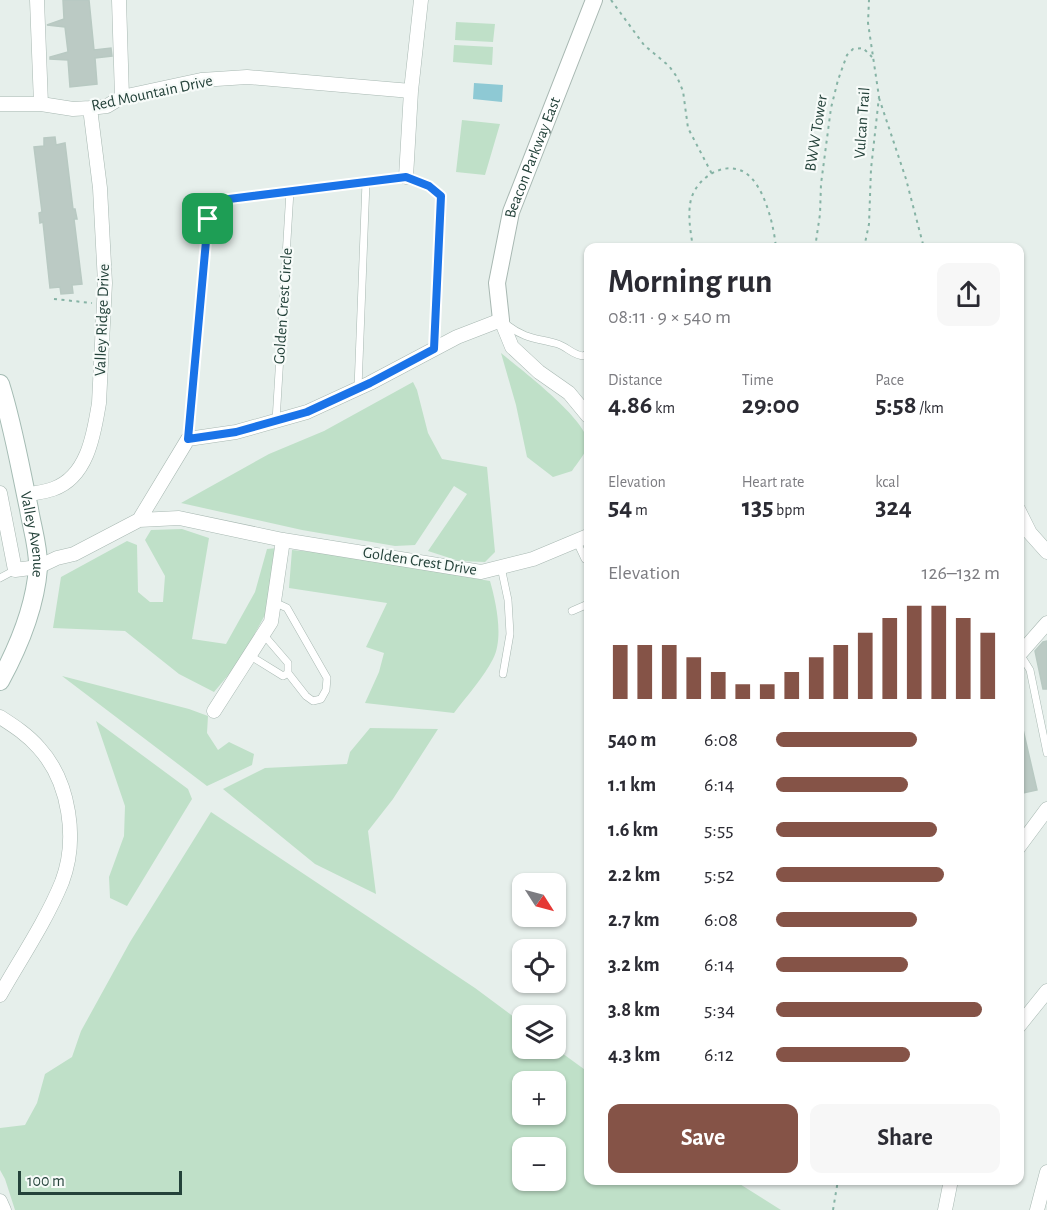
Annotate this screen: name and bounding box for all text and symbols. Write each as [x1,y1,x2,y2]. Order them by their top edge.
street label: Red Mountain Drive [90,72,214,114]
street label: Vulcan Trail [852,87,872,159]
street label: BWW Tower [802,93,830,172]
street label: Beacon Parkway East [502,95,563,219]
pin [182,193,233,244]
icon: arrive [191,202,224,235]
street label: Golden Crest Circle [271,247,295,365]
button: share [937,263,1000,326]
street label: Valley Ridge Drive [92,264,113,376]
text: Morning run [608,266,772,299]
text: 08:11 · 9 × 540 m [608,307,731,327]
text: Distance [608,372,662,388]
text: Time [742,372,774,388]
text: Pace [875,372,904,388]
text: 4.86 [608,392,652,418]
text: 29:00 [742,392,800,418]
text: 5:58 [875,392,917,418]
text: km [652,400,675,416]
text: /km [917,400,944,416]
text: Elevation [608,474,666,490]
text: Heart rate [742,474,804,490]
text: kcal [875,474,900,490]
street label: Valley Avenue [17,490,46,578]
text: 54 [608,494,632,520]
text: 135 [742,494,773,520]
text: 324 [875,494,912,520]
text: m [632,502,648,518]
text: bpm [773,502,805,518]
street label: Golden Crest Drive [362,544,478,578]
text: Elevation [608,563,680,583]
text: 126–132 m [922,563,1000,583]
text: 540 m [608,730,656,750]
text: 6:08 [704,730,738,750]
text: 1.1 km [608,775,656,795]
text: 6:14 [704,775,734,795]
text: 1.6 km [608,820,659,840]
text: 5:55 [704,820,734,840]
text: 2.2 km [608,865,660,885]
text: 5:52 [704,865,734,885]
north arrow [512,873,566,927]
map controls [512,873,566,1191]
text: 2.7 km [608,910,660,930]
text: 6:08 [704,910,738,930]
button: locate [512,939,566,993]
text: 3.2 km [608,955,660,975]
text: 6:14 [704,955,734,975]
text: 3.8 km [608,1000,660,1020]
text: 5:34 [704,1000,735,1020]
button: layers [512,1005,566,1059]
text: 4.3 km [608,1045,660,1065]
text: 6:12 [704,1045,734,1065]
button: + [512,1071,566,1125]
button: Save [608,1104,798,1173]
button: Share [810,1104,1000,1173]
button: − [512,1137,566,1191]
scale bar [18,1168,182,1196]
text: 100 m [27,1173,65,1189]

